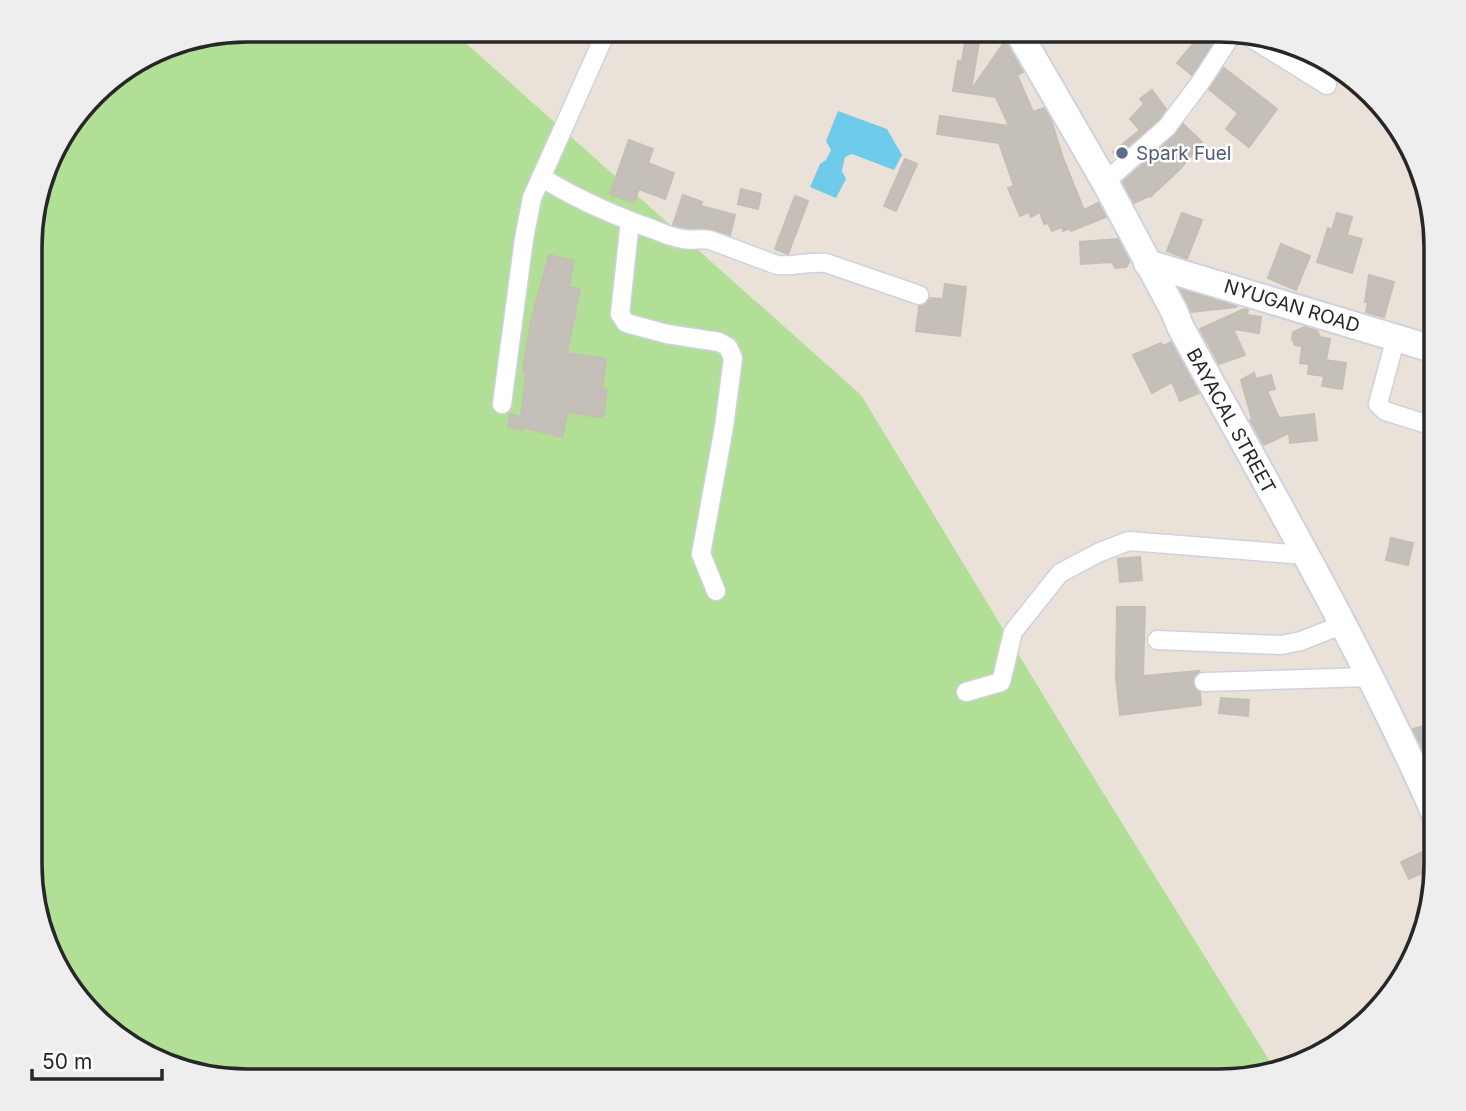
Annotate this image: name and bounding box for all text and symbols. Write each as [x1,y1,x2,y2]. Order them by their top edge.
place label: Spark Fuel [1136,142,1231,165]
marker: Spark Fuel [1114,145,1130,161]
street label: NYUGAN ROAD [1221,274,1363,338]
street label: BAYACAL STREET [1182,344,1280,498]
scale bar [32,1038,161,1082]
text: 50 m [42,1049,92,1074]

